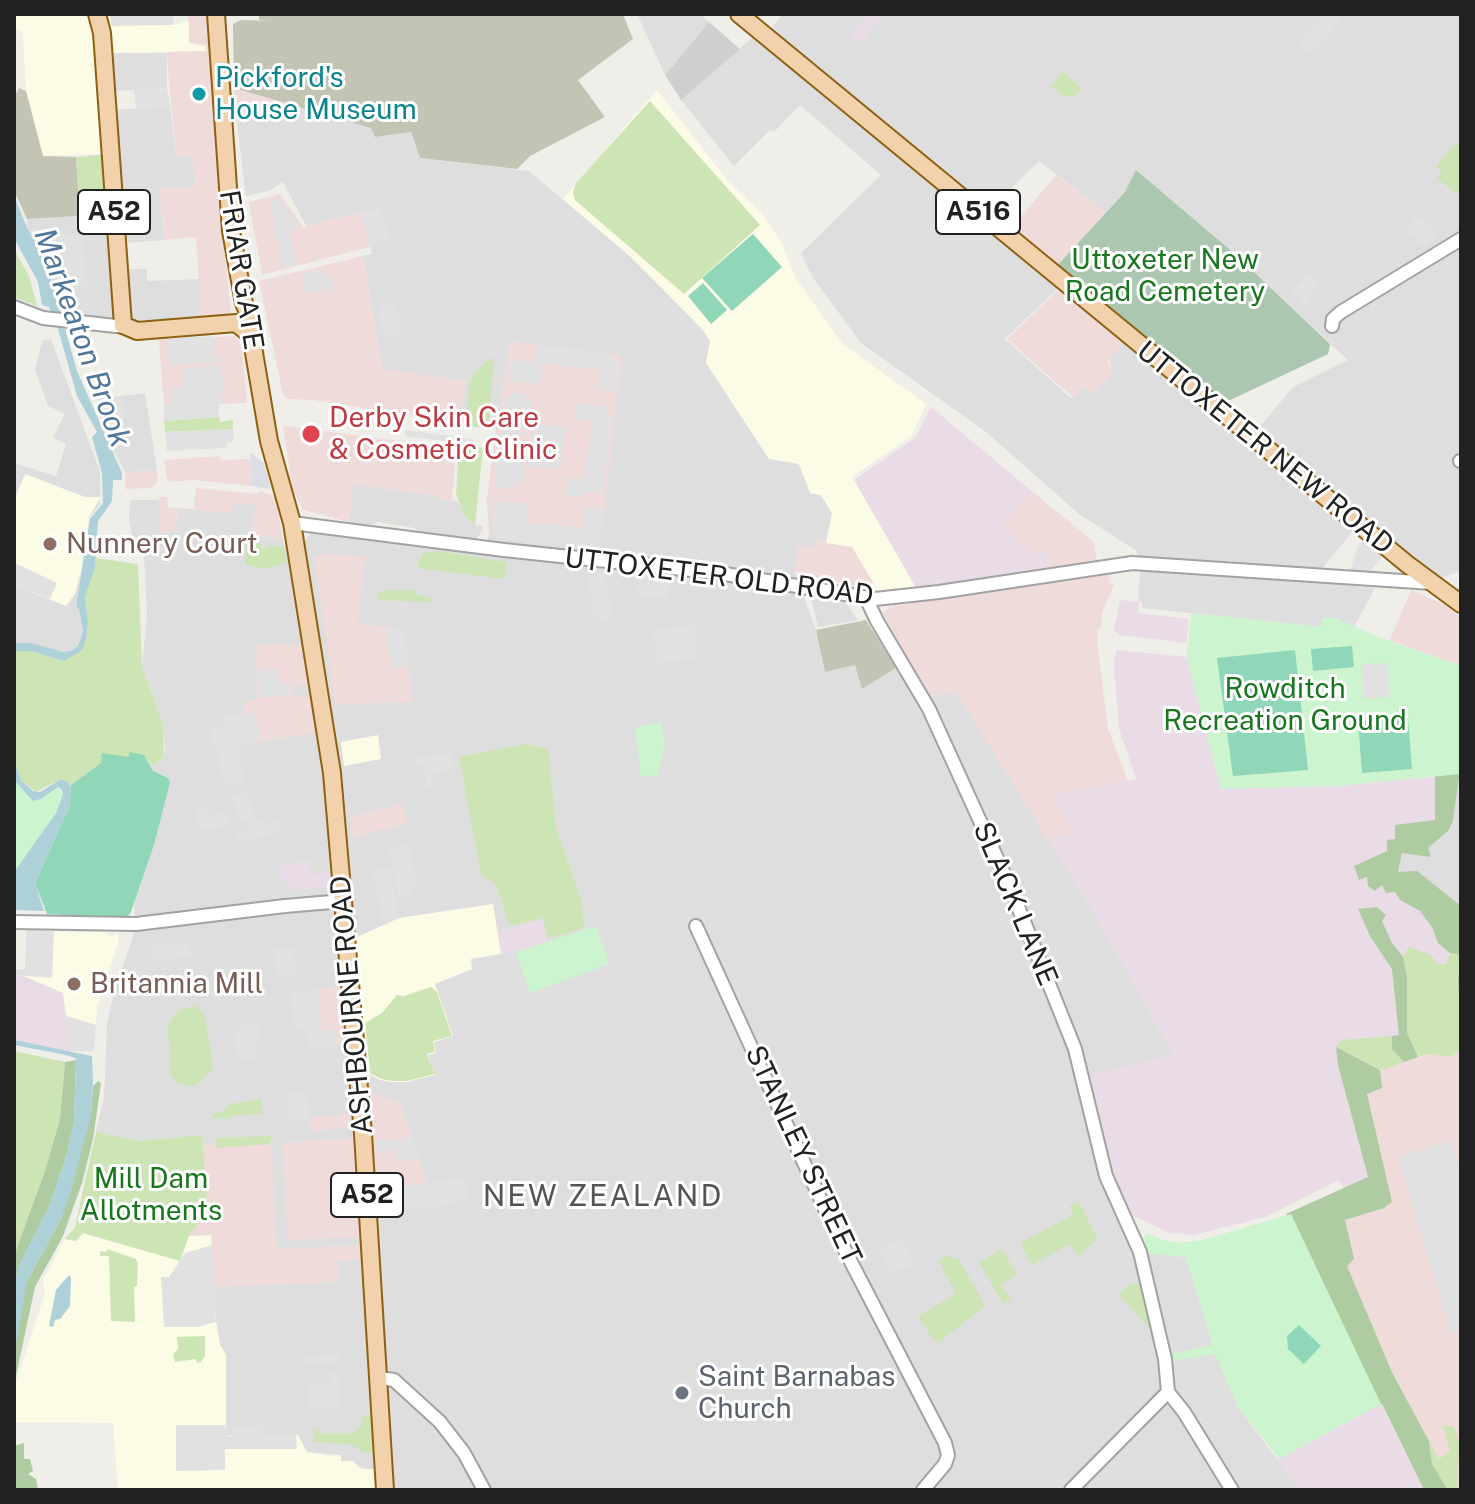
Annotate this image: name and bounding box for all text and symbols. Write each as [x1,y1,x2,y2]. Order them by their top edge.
place label: Pickford's House Museum [215,61,417,127]
marker: Pickford's House Museum [190,85,208,103]
street label: FRIAR GATE [212,188,270,352]
road number: A52 [78,190,150,234]
road number: A516 [936,190,1020,234]
water label: Markeaton Brook [26,224,138,452]
park label: Uttoxeter New Road Cemetery [1065,243,1265,309]
street label: UTTOXETER NEW ROAD [1130,334,1400,562]
place label: Derby Skin Care & Cosmetic Clinic [329,401,557,467]
marker: Derby Skin Care & Cosmetic Clinic [300,423,322,445]
place label: Nunnery Court [66,527,258,561]
marker: Nunnery Court [41,535,59,553]
street label: UTTOXETER OLD ROAD [563,541,875,613]
park label: Rowditch Recreation Ground [1163,672,1407,738]
street label: SLACK LANE [965,817,1065,991]
street label: ASHBOURNE ROAD [324,874,380,1136]
place label: Britannia Mill [90,967,263,1001]
marker: Britannia Mill [65,975,83,993]
street label: STANLEY STREET [738,1040,868,1270]
park label: Mill Dam Allotments [80,1162,222,1228]
road number: A52 [331,1173,403,1217]
district label: NEW ZEALAND [483,1179,723,1215]
place label: Saint Barnabas Church [698,1360,895,1426]
marker: Saint Barnabas Church [673,1384,691,1402]

